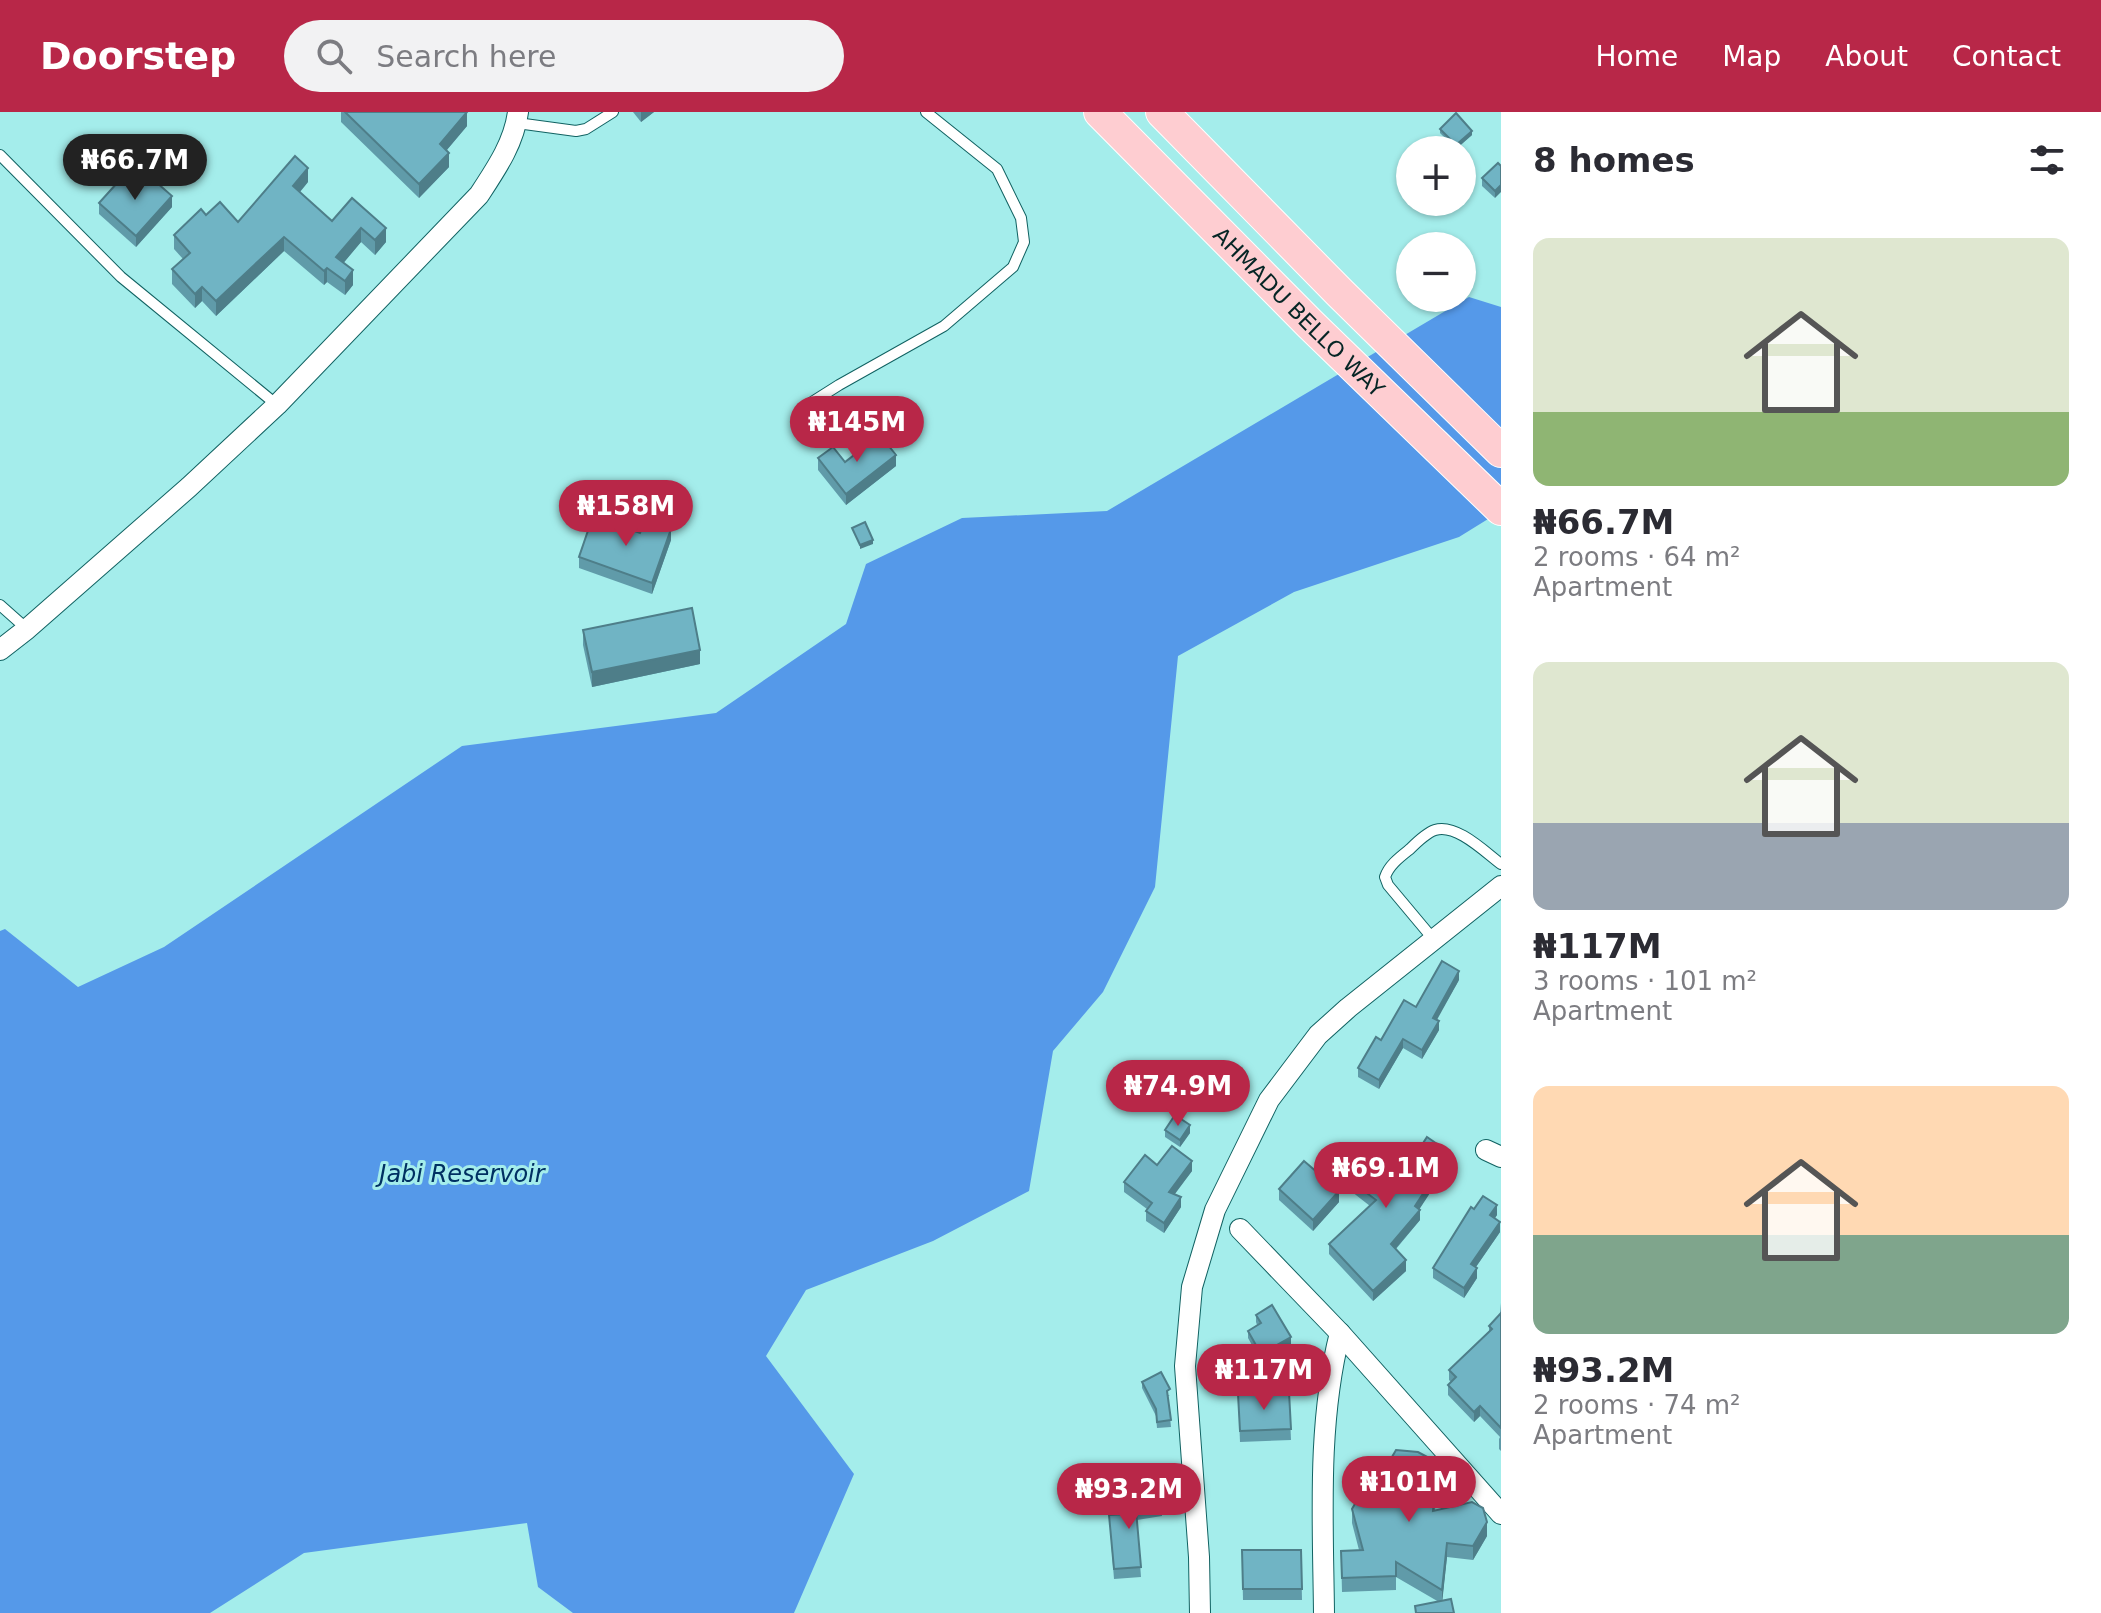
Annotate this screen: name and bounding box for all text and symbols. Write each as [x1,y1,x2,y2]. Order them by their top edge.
search box [284,20,844,92]
text: Doorstep [40,34,236,78]
icon: search [312,34,356,78]
text: Search here [376,39,556,74]
text: Home [1595,40,1678,73]
text: Map [1722,40,1781,73]
text: About [1825,40,1908,73]
text: Contact [1952,40,2061,73]
pin: ₦66.7M [70,134,200,202]
map controls [1396,136,1476,312]
button: + [1396,136,1476,216]
icon: filters [2025,138,2069,182]
text: 8 homes [1533,140,1695,180]
text: ₦66.7M [81,145,189,175]
street label: AHMADU BELLO WAY [1208,222,1390,402]
button: − [1396,232,1476,312]
icon: home [1729,290,1873,434]
pin: ₦145M [801,396,913,464]
text: ₦145M [808,407,906,437]
pin: ₦158M [570,480,682,548]
text: ₦158M [577,491,675,521]
text: ₦66.7M [1533,502,1674,542]
text: 2 rooms · 64 m² [1533,542,1741,572]
text: Apartment [1533,572,1672,602]
icon: home [1729,714,1873,858]
text: ₦117M [1533,926,1661,966]
text: 3 rooms · 101 m² [1533,966,1757,996]
text: Apartment [1533,996,1672,1026]
pin: ₦74.9M [1113,1060,1243,1128]
text: ₦74.9M [1124,1071,1232,1101]
icon: home [1729,1138,1873,1282]
pin: ₦69.1M [1321,1142,1451,1210]
text: ₦69.1M [1332,1153,1440,1183]
water label: Jabi Reservoir [375,1160,547,1188]
pin: ₦117M [1208,1344,1320,1412]
text: ₦93.2M [1533,1350,1674,1390]
text: ₦117M [1215,1355,1313,1385]
text: 2 rooms · 74 m² [1533,1390,1741,1420]
text: Apartment [1533,1420,1672,1450]
pin: ₦101M [1353,1456,1465,1524]
pin: ₦93.2M [1064,1463,1194,1531]
text: ₦101M [1360,1467,1458,1497]
text: ₦93.2M [1075,1474,1183,1504]

